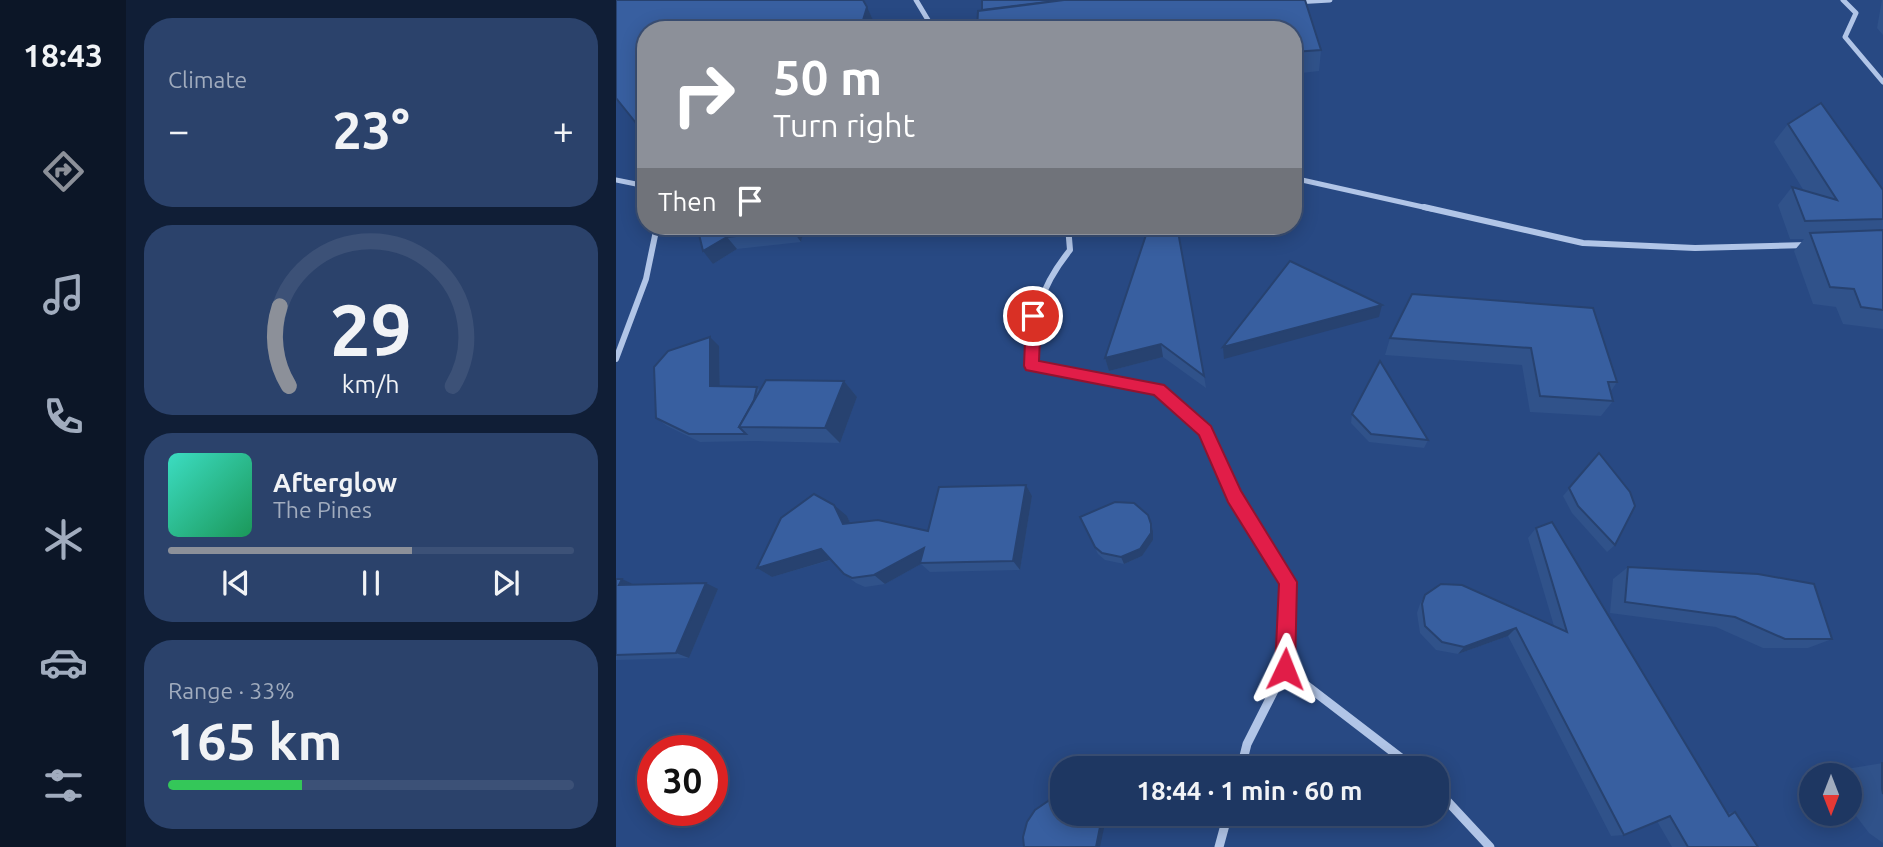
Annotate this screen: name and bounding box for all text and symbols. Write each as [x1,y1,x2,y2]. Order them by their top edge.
text: 18:43 [23,37,103,73]
icon: right [658,49,749,140]
text: 50 m [773,49,882,104]
text: Climate [168,67,247,92]
text: 23° [332,101,410,159]
text: Turn right [773,107,915,143]
text: − [168,109,189,151]
text: + [553,109,574,151]
icon: directions [39,147,88,196]
icon: arrive [731,182,769,220]
text: Then [658,187,717,216]
icon: music [39,270,88,319]
pin [1003,286,1063,346]
text: 29 [330,288,412,370]
icon: arrive [1014,297,1052,335]
text: km/h [342,370,400,398]
icon: phone [39,392,88,441]
text: Afterglow [273,468,397,497]
text: The Pines [273,497,372,522]
icon: climate [39,515,88,564]
icon: previous [217,564,255,602]
icon: pause [352,564,390,602]
icon: next [487,564,525,602]
position arrow [1248,632,1322,706]
icon: car [39,638,88,687]
text: Range · 33% [168,678,295,703]
text: 165 km [168,712,342,770]
speed limit sign: 30 [637,735,728,826]
icon: filters [39,761,88,810]
north arrow [1799,763,1862,826]
map controls [1799,763,1862,826]
text: 18:44 · 1 min · 60 m [1136,776,1363,805]

